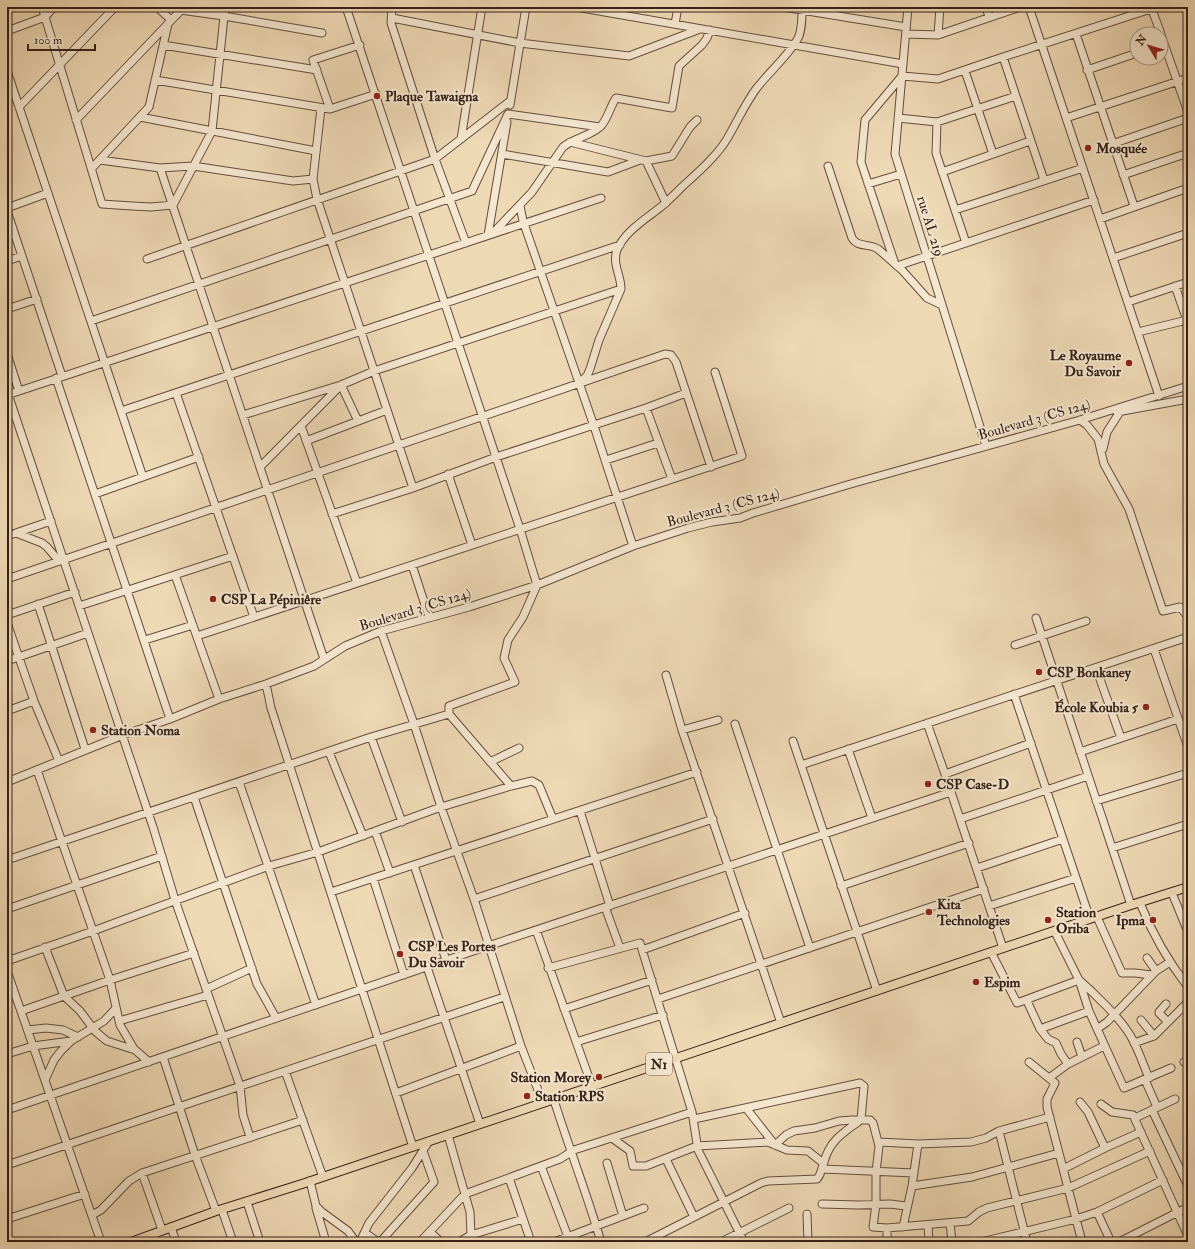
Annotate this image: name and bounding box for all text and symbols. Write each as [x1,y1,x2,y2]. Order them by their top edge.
scale bar [28,26,95,52]
north arrow [1129,26,1169,66]
text: N [1133,31,1150,49]
text: 100 m [34,33,63,48]
place label: Plaque Tawaigna [385,88,480,106]
marker: Plaque Tawaigna [372,91,382,101]
place label: Mosquée [1095,140,1147,158]
marker: Mosquée [1083,143,1093,153]
street label: rue AL 219 [913,194,948,258]
place label: Le Royaume Du Savoir [1050,347,1122,380]
marker: Le Royaume Du Savoir [1124,358,1134,368]
street label: Boulevard 3 (CS 124) [976,395,1092,444]
street label: Boulevard 3 (CS 124) [665,484,781,531]
street label: Boulevard 3 (CS 124) [357,584,473,635]
place label: CSP La Pépiniêre [221,591,321,609]
marker: CSP La Pépiniêre [208,594,218,604]
place label: CSP Bonkaney [1047,664,1132,682]
marker: CSP Bonkaney [1034,667,1044,677]
place label: École Koubia 5 [1054,698,1139,716]
marker: École Koubia 5 [1141,702,1151,712]
place label: Station Noma [101,722,181,739]
marker: Station Noma [88,725,98,735]
place label: CSP Case-D [936,776,1009,793]
marker: CSP Case-D [923,779,933,789]
place label: Kita Technologies [936,896,1010,930]
place label: Station Oriba [1056,904,1097,937]
marker: Kita Technologies [924,907,934,917]
place label: Ipma [1116,912,1146,930]
marker: Station Oriba [1043,915,1053,925]
marker: Ipma [1148,915,1158,925]
place label: CSP Les Portes Du Savoir [408,938,496,971]
marker: CSP Les Portes Du Savoir [395,949,405,959]
place label: Espim [984,974,1021,992]
marker: Espim [971,977,981,987]
road number: N1 [646,1053,672,1075]
place label: Station Morey [511,1069,592,1087]
marker: Station Morey [594,1072,604,1082]
place label: Station RPS [535,1088,604,1105]
marker: Station RPS [522,1091,532,1101]

